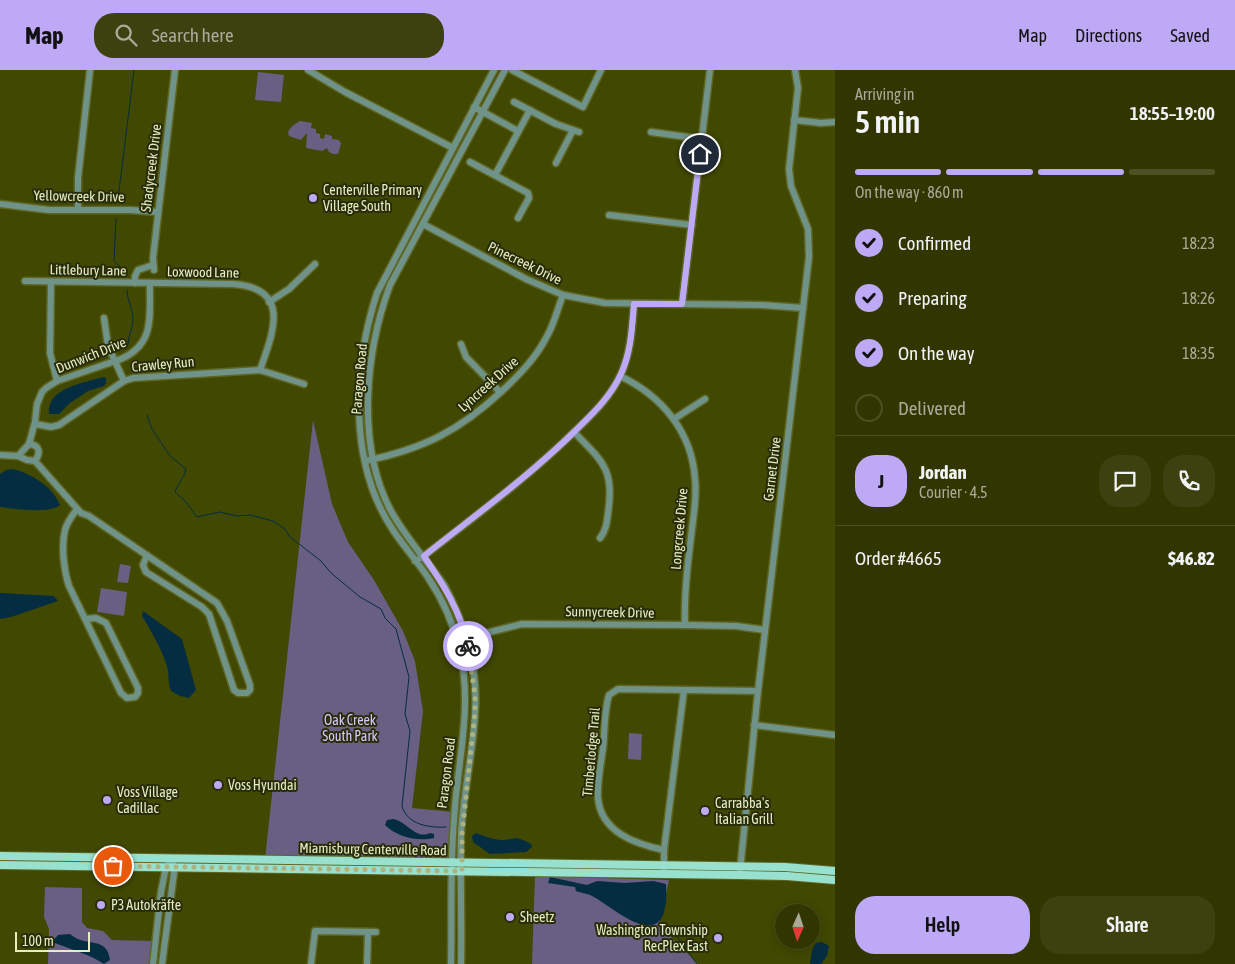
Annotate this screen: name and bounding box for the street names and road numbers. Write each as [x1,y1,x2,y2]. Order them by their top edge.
street label: Shadycreek Drive [138,123,164,213]
street label: Yellowcreek Drive [33,187,125,205]
street label: Pinecreek Drive [485,238,565,288]
street label: Littlebury Lane [49,261,127,279]
street label: Loxwood Lane [167,263,239,281]
street label: Dunwich Drive [54,334,128,376]
street label: Paragon Road [348,343,370,415]
street label: Crawley Run [131,353,195,375]
street label: Lyncreek Drive [455,353,521,415]
street label: Garnet Drive [760,436,784,502]
street label: Longcreek Drive [667,488,691,570]
street label: Sunnycreek Drive [565,603,655,621]
street label: Timberlodge Trail [579,706,603,797]
street label: Paragon Road [434,737,458,809]
street label: Miamisburg Centerville Road [299,840,447,858]

